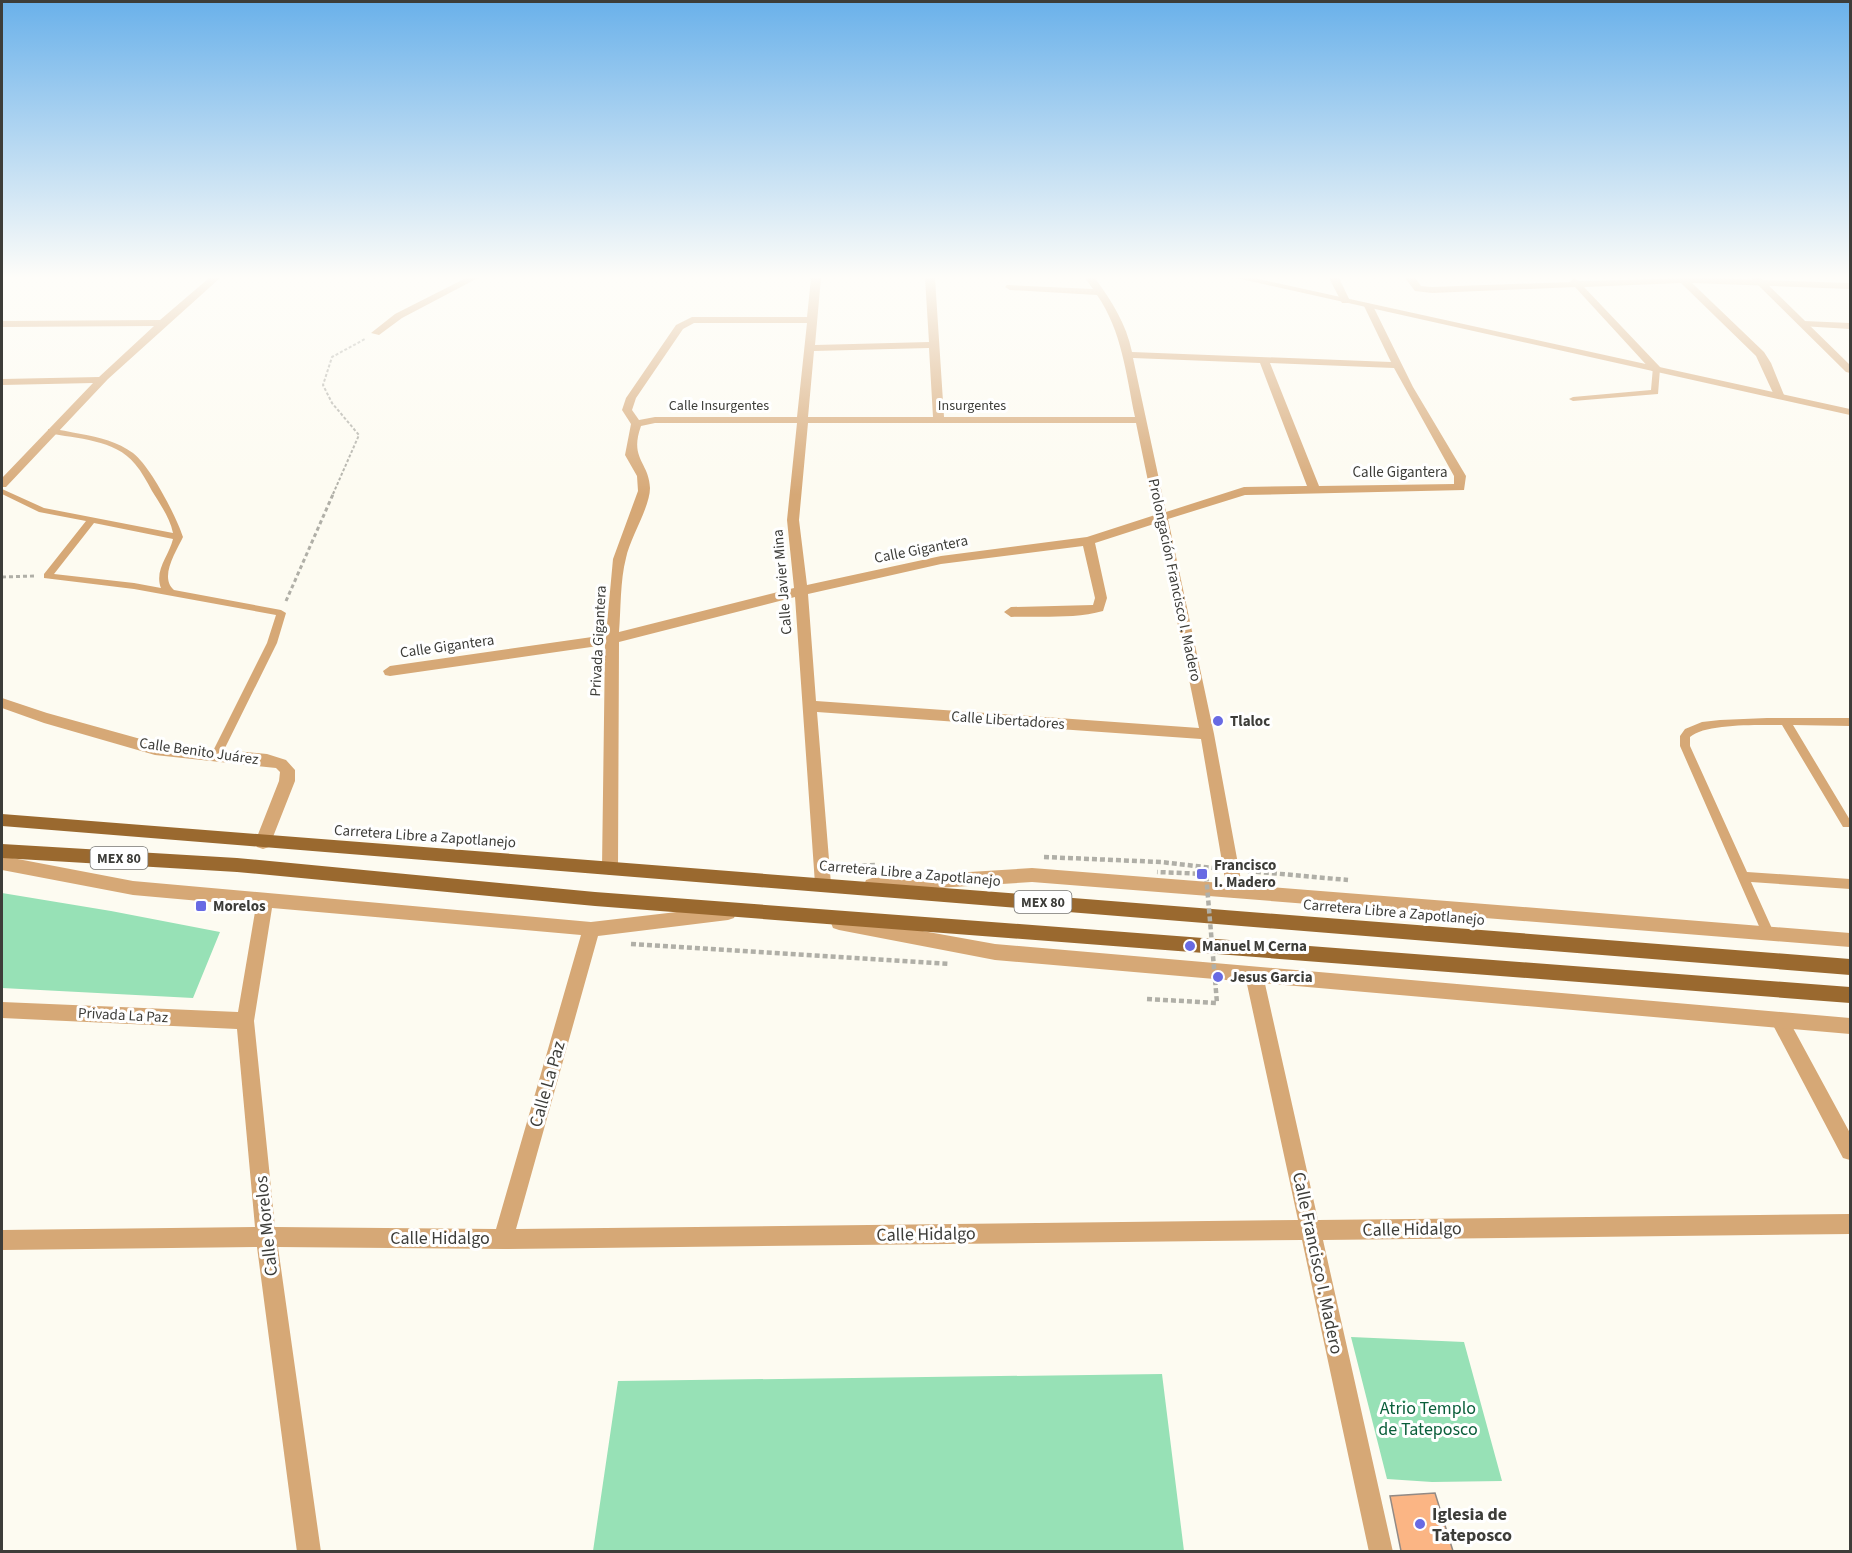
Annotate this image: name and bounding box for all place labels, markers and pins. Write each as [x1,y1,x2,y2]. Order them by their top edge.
place label: Tlaloc [1230,711,1270,732]
marker: Tlaloc [1211,714,1225,728]
place label: Francisco I. Madero [1214,855,1276,893]
marker: Francisco I. Madero [1195,867,1209,881]
place label: Morelos [213,896,266,917]
marker: Morelos [194,899,208,913]
place label: Manuel M Cerna [1202,936,1307,957]
marker: Manuel M Cerna [1183,939,1197,953]
place label: Jesus Garcia [1230,967,1313,988]
marker: Jesus Garcia [1211,970,1225,984]
place label: Iglesia de Tateposco [1432,1502,1512,1548]
marker: Iglesia de Tateposco [1413,1517,1427,1531]

